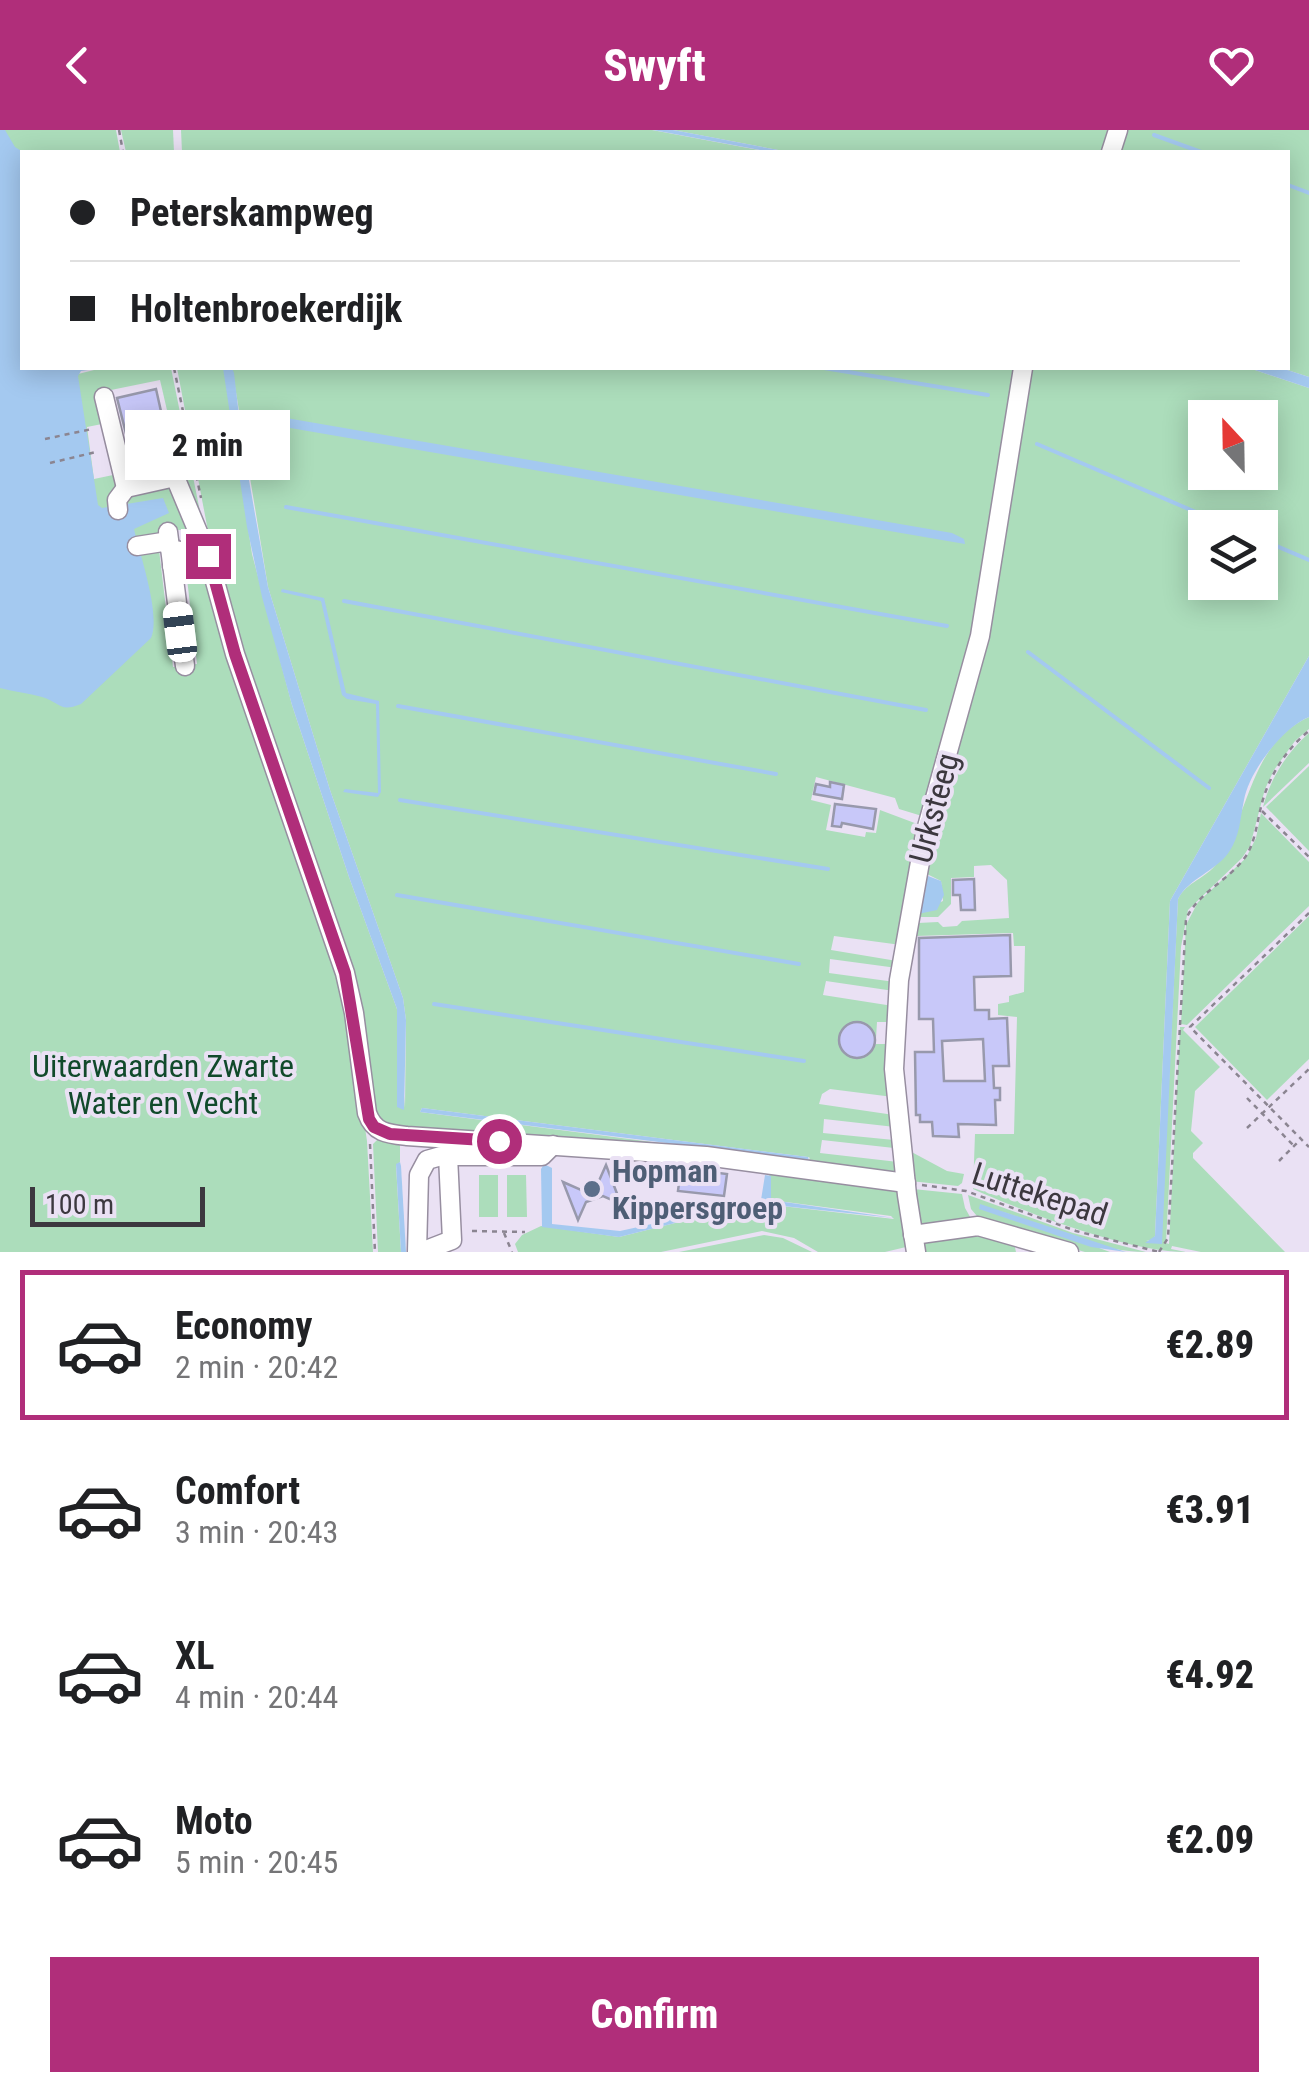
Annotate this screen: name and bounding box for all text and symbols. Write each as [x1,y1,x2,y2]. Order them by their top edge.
icon: back [50,38,105,93]
icon: heart [1204,38,1259,93]
text: Swyft [603,39,706,92]
text: Peterskampweg [130,191,374,235]
text: Holtenbroekerdijk [130,287,402,331]
north arrow [1188,400,1278,490]
map controls [1188,400,1278,600]
callout: 2 min [126,411,290,481]
text: 2 min [172,426,243,464]
button: layers [1188,510,1278,600]
route end [186,534,231,579]
car [161,600,199,664]
street label: Urksteeg [901,749,967,867]
park label: Uiterwaarden Zwarte Water en Vecht [32,1047,294,1122]
route start [477,1119,522,1164]
place label: Hopman Kippersgroep [612,1152,783,1227]
street label: Luttekepad [968,1154,1112,1234]
marker: Hopman Kippersgroep [581,1178,603,1200]
scale bar [30,1182,205,1226]
text: 100 m [45,1188,114,1221]
icon: car [55,1300,145,1390]
text: Economy [175,1304,312,1348]
text: €2.89 [1165,1323,1254,1367]
text: 2 min · 20:42 [175,1348,338,1386]
icon: car [55,1465,145,1555]
text: Comfort [175,1469,300,1513]
text: €3.91 [1165,1488,1254,1532]
text: 3 min · 20:43 [175,1513,338,1551]
icon: car [55,1630,145,1720]
text: XL [175,1634,214,1678]
text: €4.92 [1165,1653,1254,1697]
text: 4 min · 20:44 [175,1678,338,1716]
icon: car [55,1795,145,1885]
text: Moto [175,1799,253,1843]
text: €2.09 [1165,1818,1254,1862]
text: 5 min · 20:45 [175,1843,338,1881]
button: Confirm [50,1957,1259,2072]

